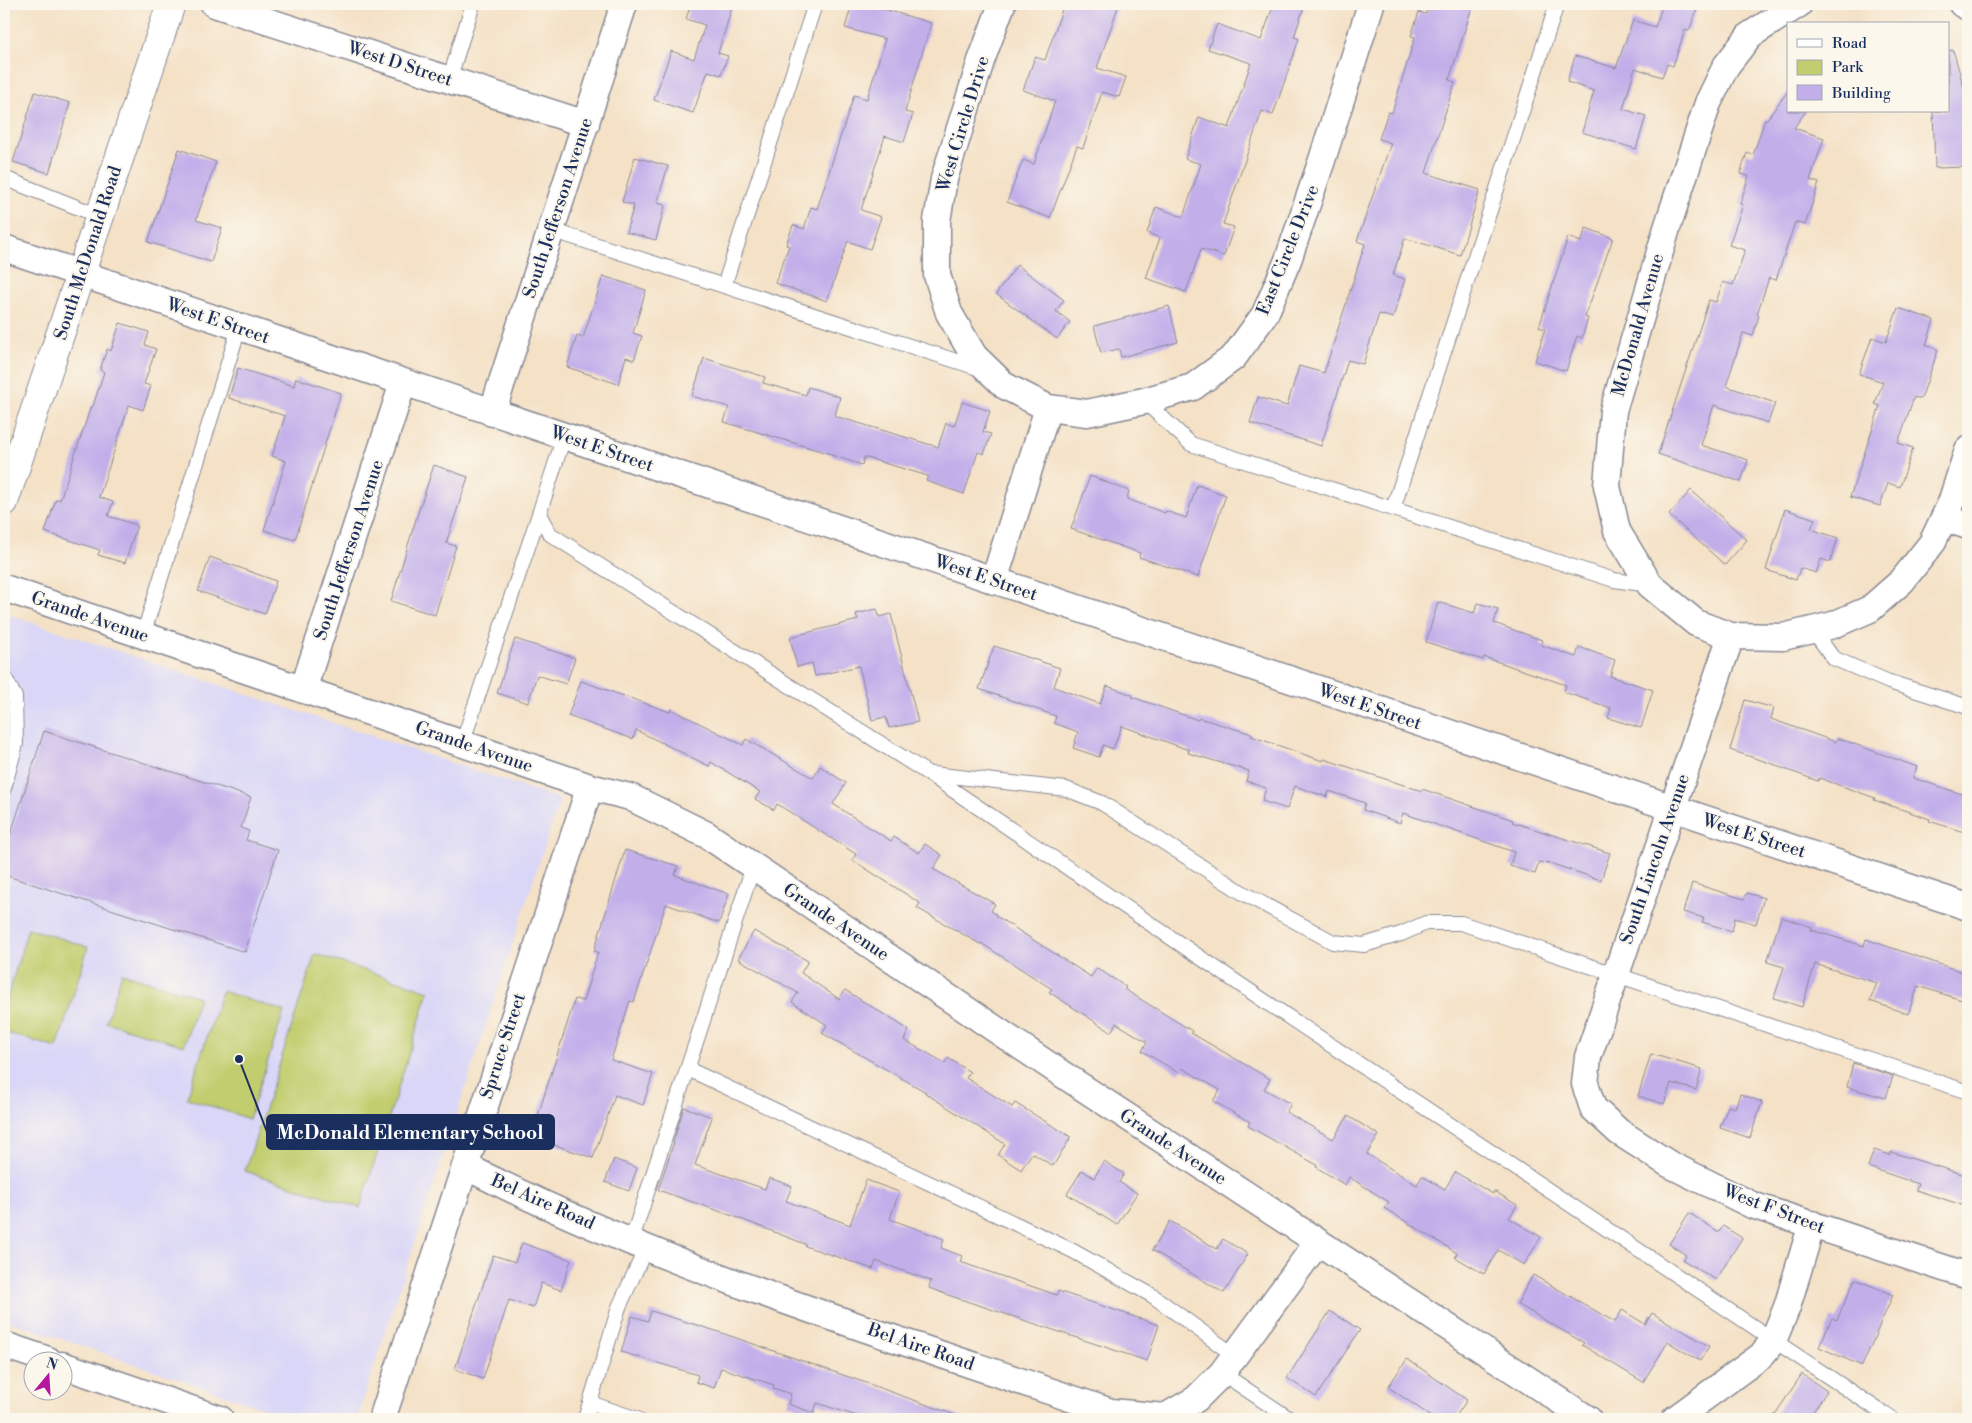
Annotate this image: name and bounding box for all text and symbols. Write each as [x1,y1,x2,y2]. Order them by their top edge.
legend [1787,22,1950,112]
text: Road [1832,34,1867,53]
street label: West D Street [344,36,456,92]
street label: West Circle Drive [931,53,995,196]
text: Park [1832,58,1864,77]
text: Building [1831,84,1891,103]
street label: South Jefferson Avenue [518,115,598,301]
street label: South McDonald Road [49,162,127,343]
street label: East Circle Drive [1251,182,1325,318]
street label: McDonald Avenue [1607,251,1669,399]
street label: West E Street [163,292,273,350]
street label: West E Street [547,420,657,478]
street label: South Jefferson Avenue [309,457,389,643]
street label: West E Street [931,549,1041,607]
street label: Grande Avenue [28,586,152,648]
street label: West E Street [1315,678,1425,736]
street label: Grande Avenue [412,716,536,778]
street label: South Lincoln Avenue [1615,771,1695,947]
street label: West E Street [1698,808,1809,864]
street label: Grande Avenue [779,878,893,966]
street label: Spruce Street [475,990,531,1102]
street label: Grande Avenue [1115,1104,1231,1190]
callout: McDonald Elementary School [267,1115,554,1149]
text: McDonald Elementary School [276,1121,544,1145]
street label: Bel Aire Road [487,1168,599,1235]
street label: West F Street [1719,1179,1829,1239]
street label: Bel Aire Road [864,1318,978,1376]
north arrow [22,1350,72,1400]
text: N [44,1354,60,1375]

